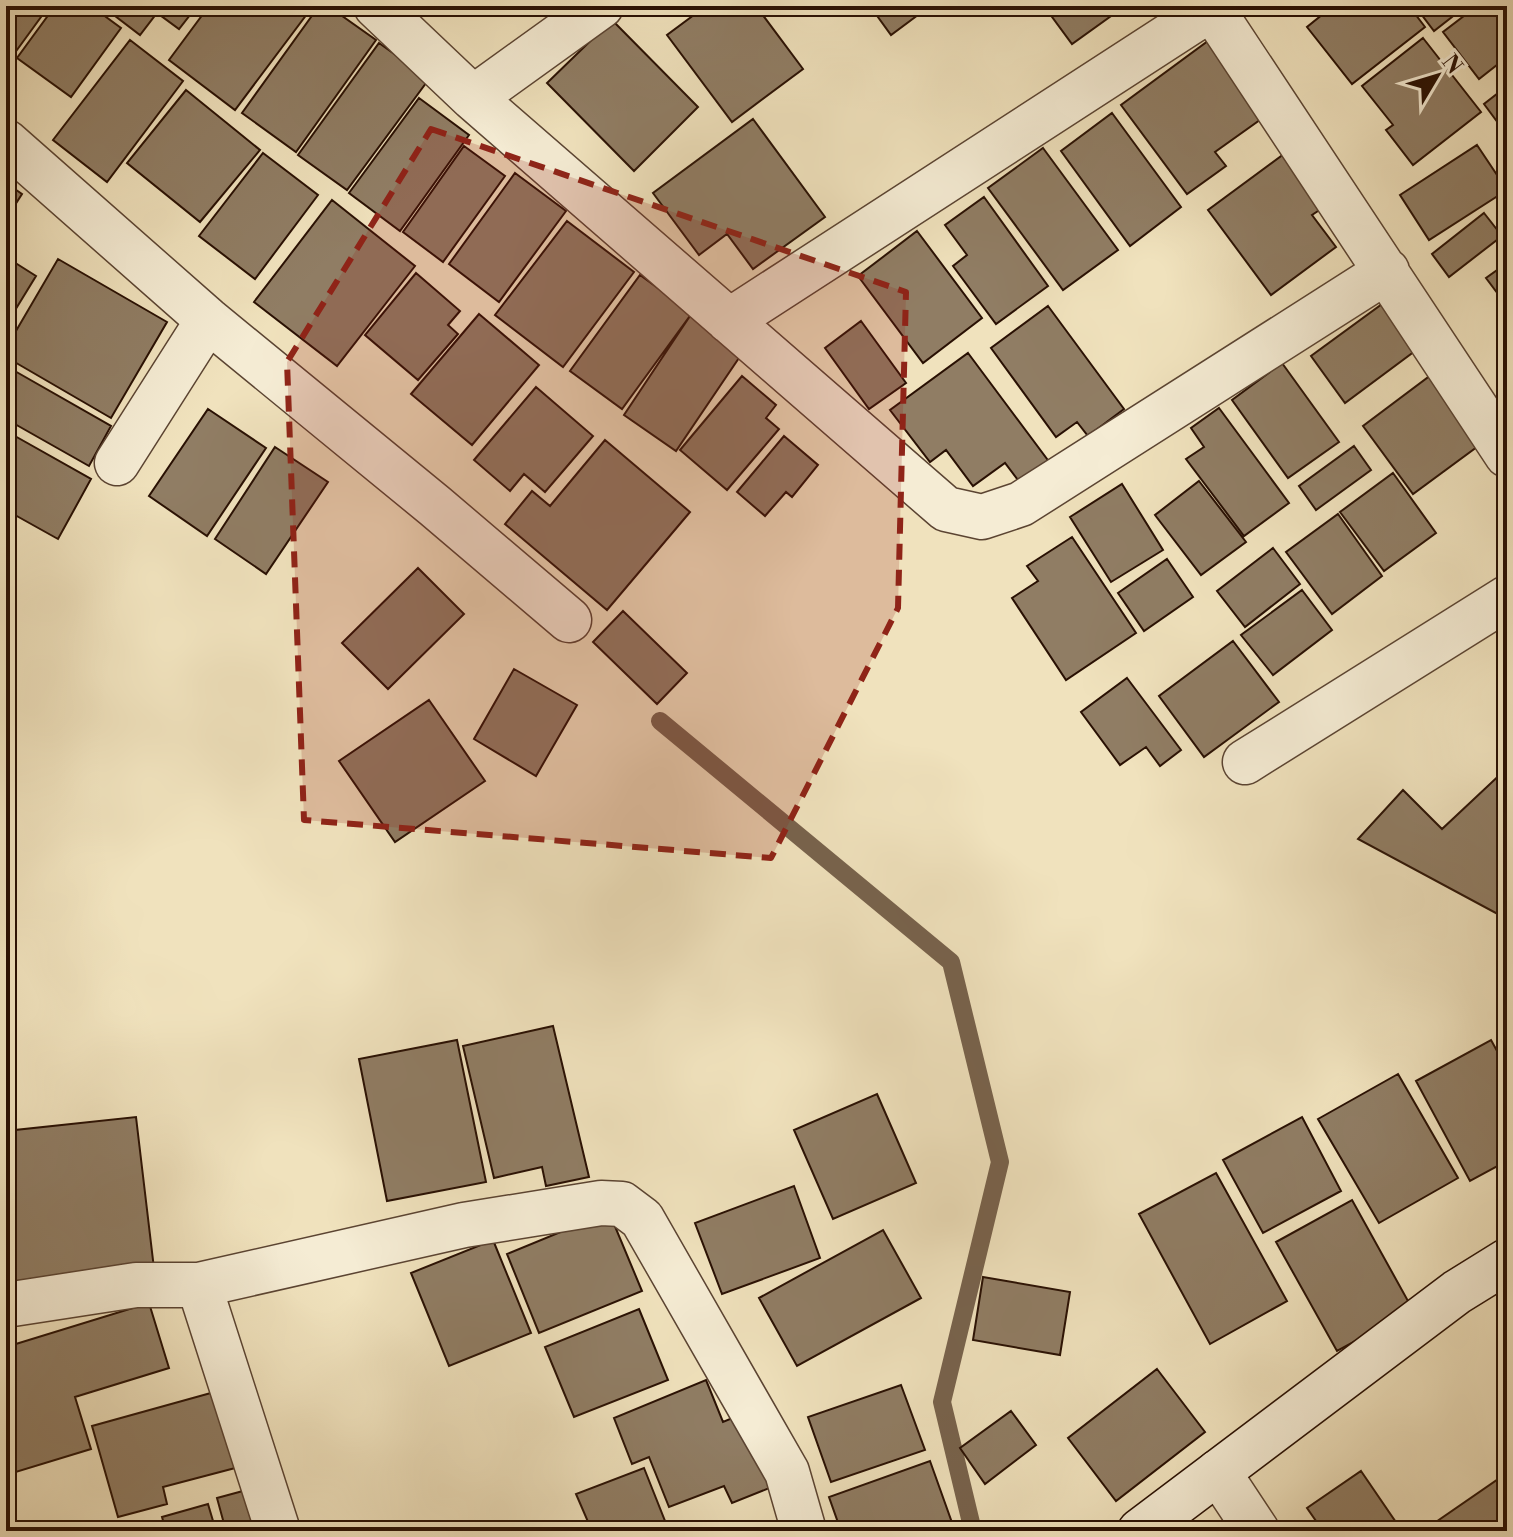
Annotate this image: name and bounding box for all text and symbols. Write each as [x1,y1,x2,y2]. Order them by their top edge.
north arrow [1397,36,1477,116]
text: N [1436,49,1468,80]

